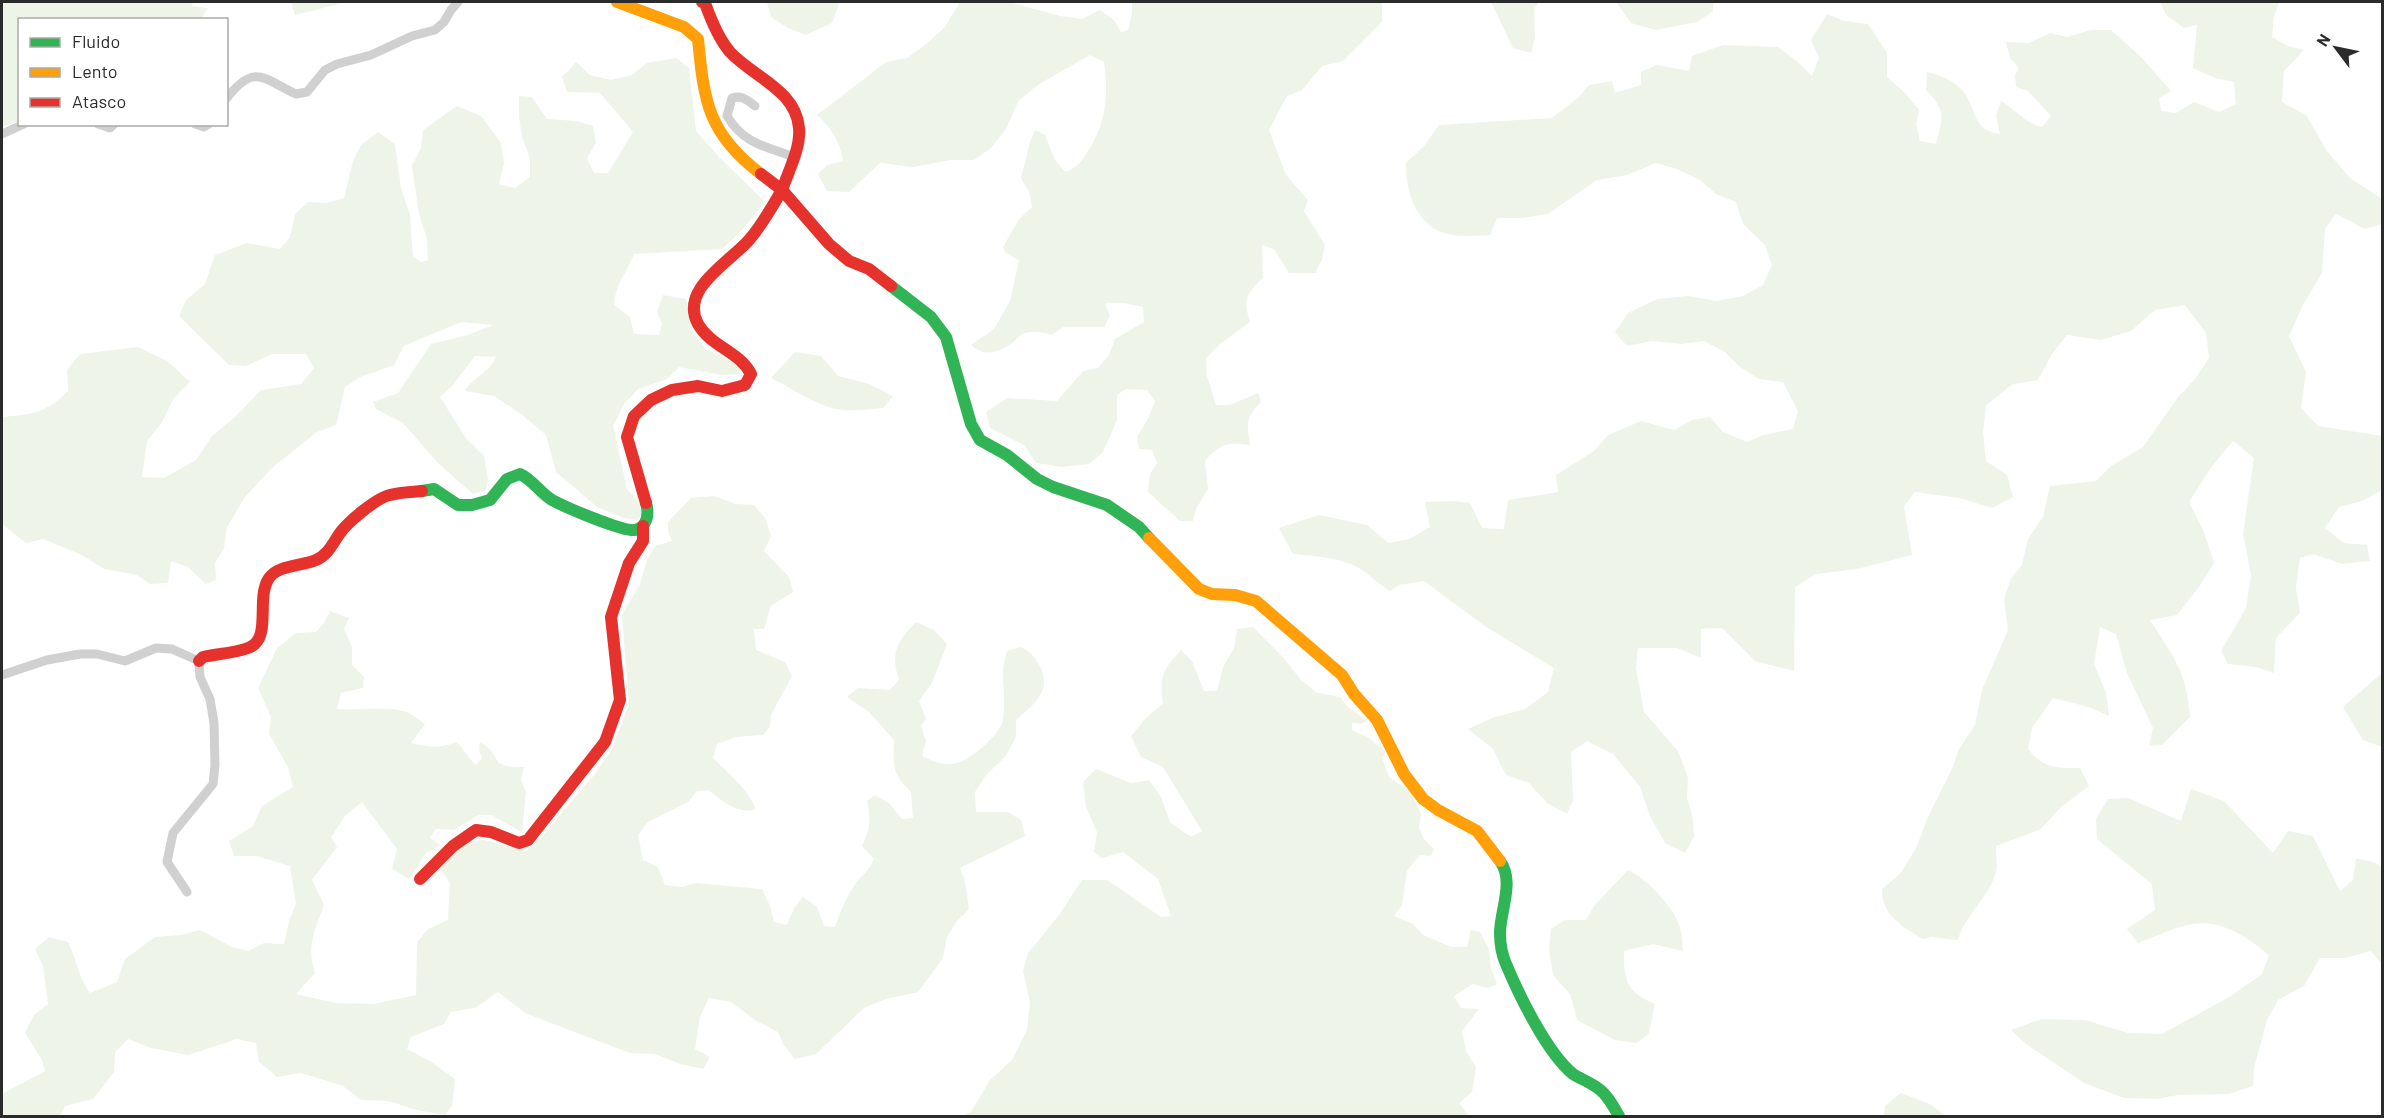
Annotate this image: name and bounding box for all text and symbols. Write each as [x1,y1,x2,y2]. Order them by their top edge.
legend [18,18,228,126]
north arrow [2306,18,2366,78]
text: Fluido [72,30,120,52]
text: N [2312,30,2334,49]
text: Lento [72,60,118,82]
text: Atasco [72,90,126,112]

